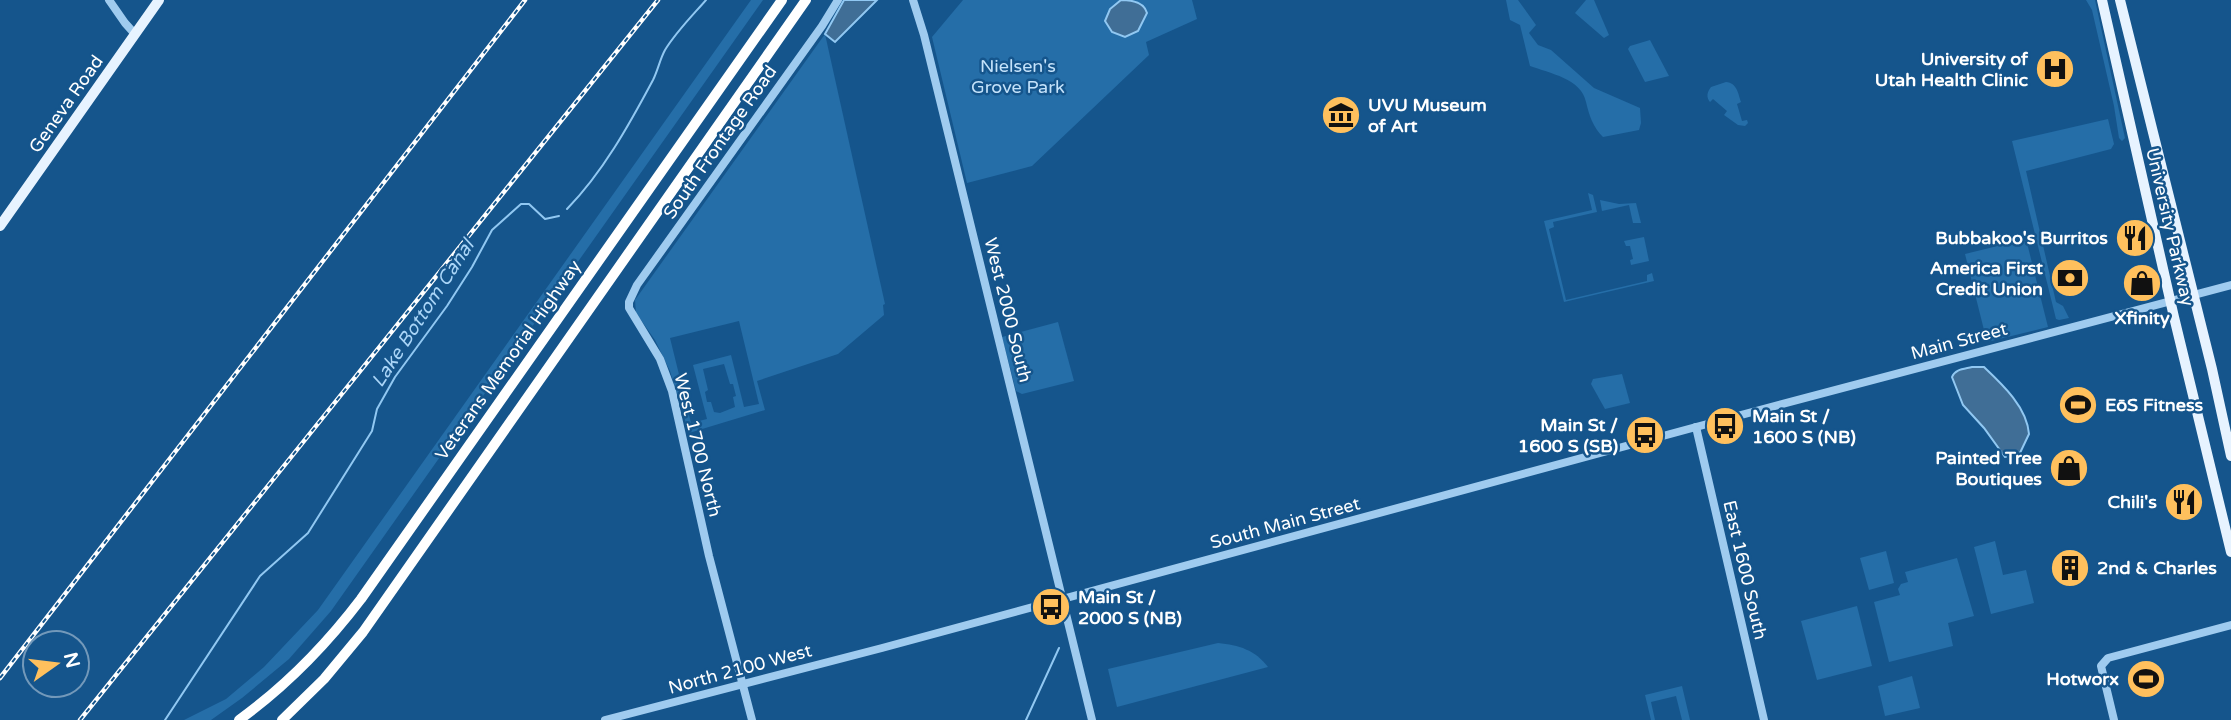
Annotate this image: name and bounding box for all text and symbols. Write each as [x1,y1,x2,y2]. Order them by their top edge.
place label: University of Utah Health Clinic [1875,48,2029,91]
hospital icon: University of Utah Health Clinic [2034,48,2076,90]
street label: Geneva Road [24,51,108,157]
park label: Nielsen's Grove Park [971,55,1065,98]
street label: South Frontage Road [659,61,781,223]
museum icon: UVU Museum of Art [1320,94,1362,136]
place label: UVU Museum of Art [1368,94,1487,137]
street label: University Parkway [2141,146,2199,309]
restaurant icon: Bubbakoo's Burritos [2114,217,2156,259]
place label: Bubbakoo's Burritos [1935,227,2108,249]
water label: Lake Bottom Canal [367,234,480,391]
street label: West 2000 South [979,235,1037,385]
street label: Veterans Memorial Highway [430,255,586,464]
place label: America First Credit Union [1930,257,2043,300]
bank icon: America First Credit Union [2049,257,2091,299]
shop icon: Xfinity [2121,262,2163,304]
place label: Xfinity [2114,307,2170,329]
street label: Main Street [1908,318,2010,364]
street label: West 1700 North [669,371,727,519]
sports icon: EōS Fitness [2057,384,2099,426]
place label: EōS Fitness [2105,394,2204,416]
bus stop icon: Main St / 1600 S (NB) [1704,405,1746,447]
place label: Main St / 1600 S (NB) [1752,405,1856,448]
place label: Main St / 1600 S (SB) [1518,414,1618,457]
bus stop icon: Main St / 1600 S (SB) [1624,414,1666,456]
place label: Painted Tree Boutiques [1935,447,2042,490]
shop icon: Painted Tree Boutiques [2048,447,2090,489]
restaurant icon: Chili's [2163,481,2205,523]
place label: Chili's [2107,491,2157,513]
street label: South Main Street [1207,492,1363,554]
street label: East 1600 South [1718,498,1772,642]
building icon: 2nd & Charles [2049,547,2091,589]
place label: 2nd & Charles [2097,557,2217,579]
bus stop icon: Main St / 2000 S (NB) [1030,586,1072,628]
place label: Main St / 2000 S (NB) [1078,586,1182,629]
north arrow [21,629,91,699]
street label: North 2100 West [666,639,814,699]
text: N [59,650,84,670]
sports icon: Hotworx [2125,658,2167,700]
place label: Hotworx [2046,668,2119,690]

